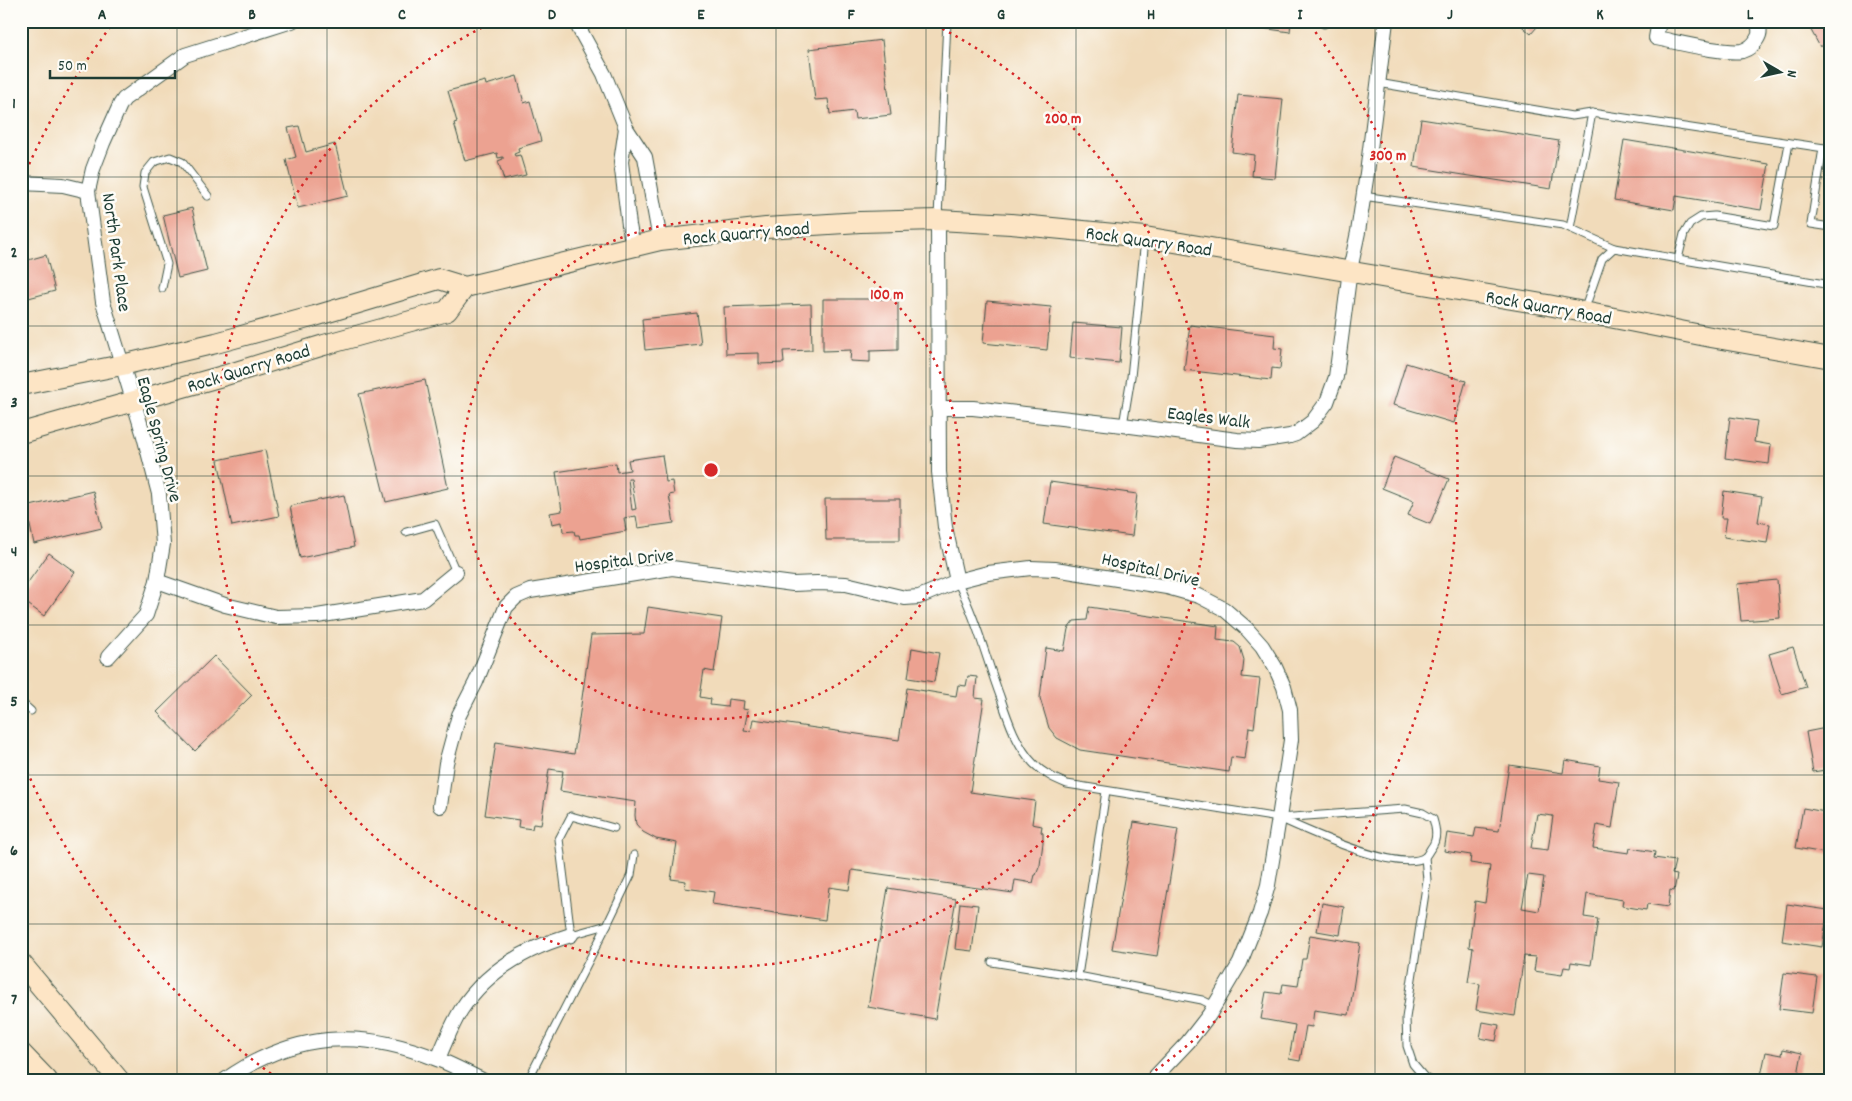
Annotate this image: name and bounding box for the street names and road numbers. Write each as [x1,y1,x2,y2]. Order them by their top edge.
street label: North Park Place [93,191,136,314]
street label: Rock Quarry Road [682,216,811,254]
street label: Rock Quarry Road [1084,221,1213,266]
street label: Rock Quarry Road [1483,285,1613,334]
street label: Rock Quarry Road [184,339,314,402]
street label: Eagle Spring Drive [128,374,187,506]
street label: Eagles Walk [1166,401,1252,438]
street label: Hospital Drive [573,543,676,582]
street label: Hospital Drive [1099,547,1202,596]

